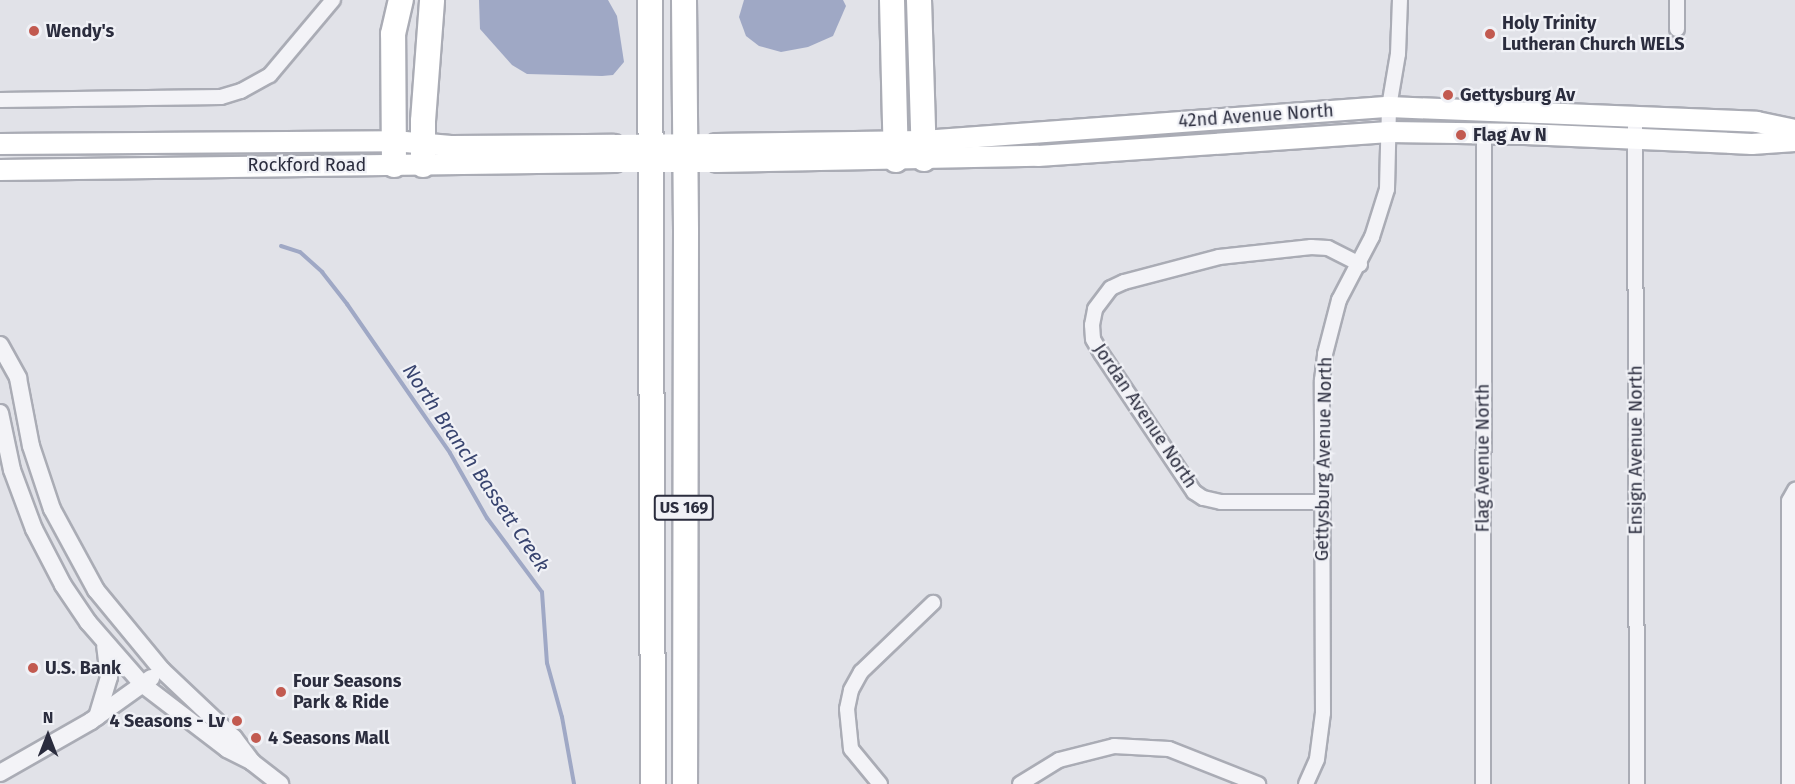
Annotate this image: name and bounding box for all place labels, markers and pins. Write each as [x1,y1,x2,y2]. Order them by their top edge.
place label: Holy Trinity Lutheran Church WELS [1502,13,1684,56]
place label: Wendy's [46,20,114,42]
marker: Wendy's [27,24,41,38]
marker: Holy Trinity Lutheran Church WELS [1483,27,1497,41]
place label: Gettysburg Av [1460,84,1575,106]
marker: Gettysburg Av [1441,88,1455,102]
place label: Flag Av N [1473,124,1547,146]
marker: Flag Av N [1454,128,1468,142]
place label: U.S. Bank [45,657,121,679]
marker: U.S. Bank [26,661,40,675]
place label: Four Seasons Park & Ride [293,671,401,714]
marker: Four Seasons Park & Ride [274,685,288,699]
place label: 4 Seasons - Lv [110,710,225,732]
marker: 4 Seasons - Lv [230,714,244,728]
place label: 4 Seasons Mall [268,727,389,749]
marker: 4 Seasons Mall [249,731,263,745]

